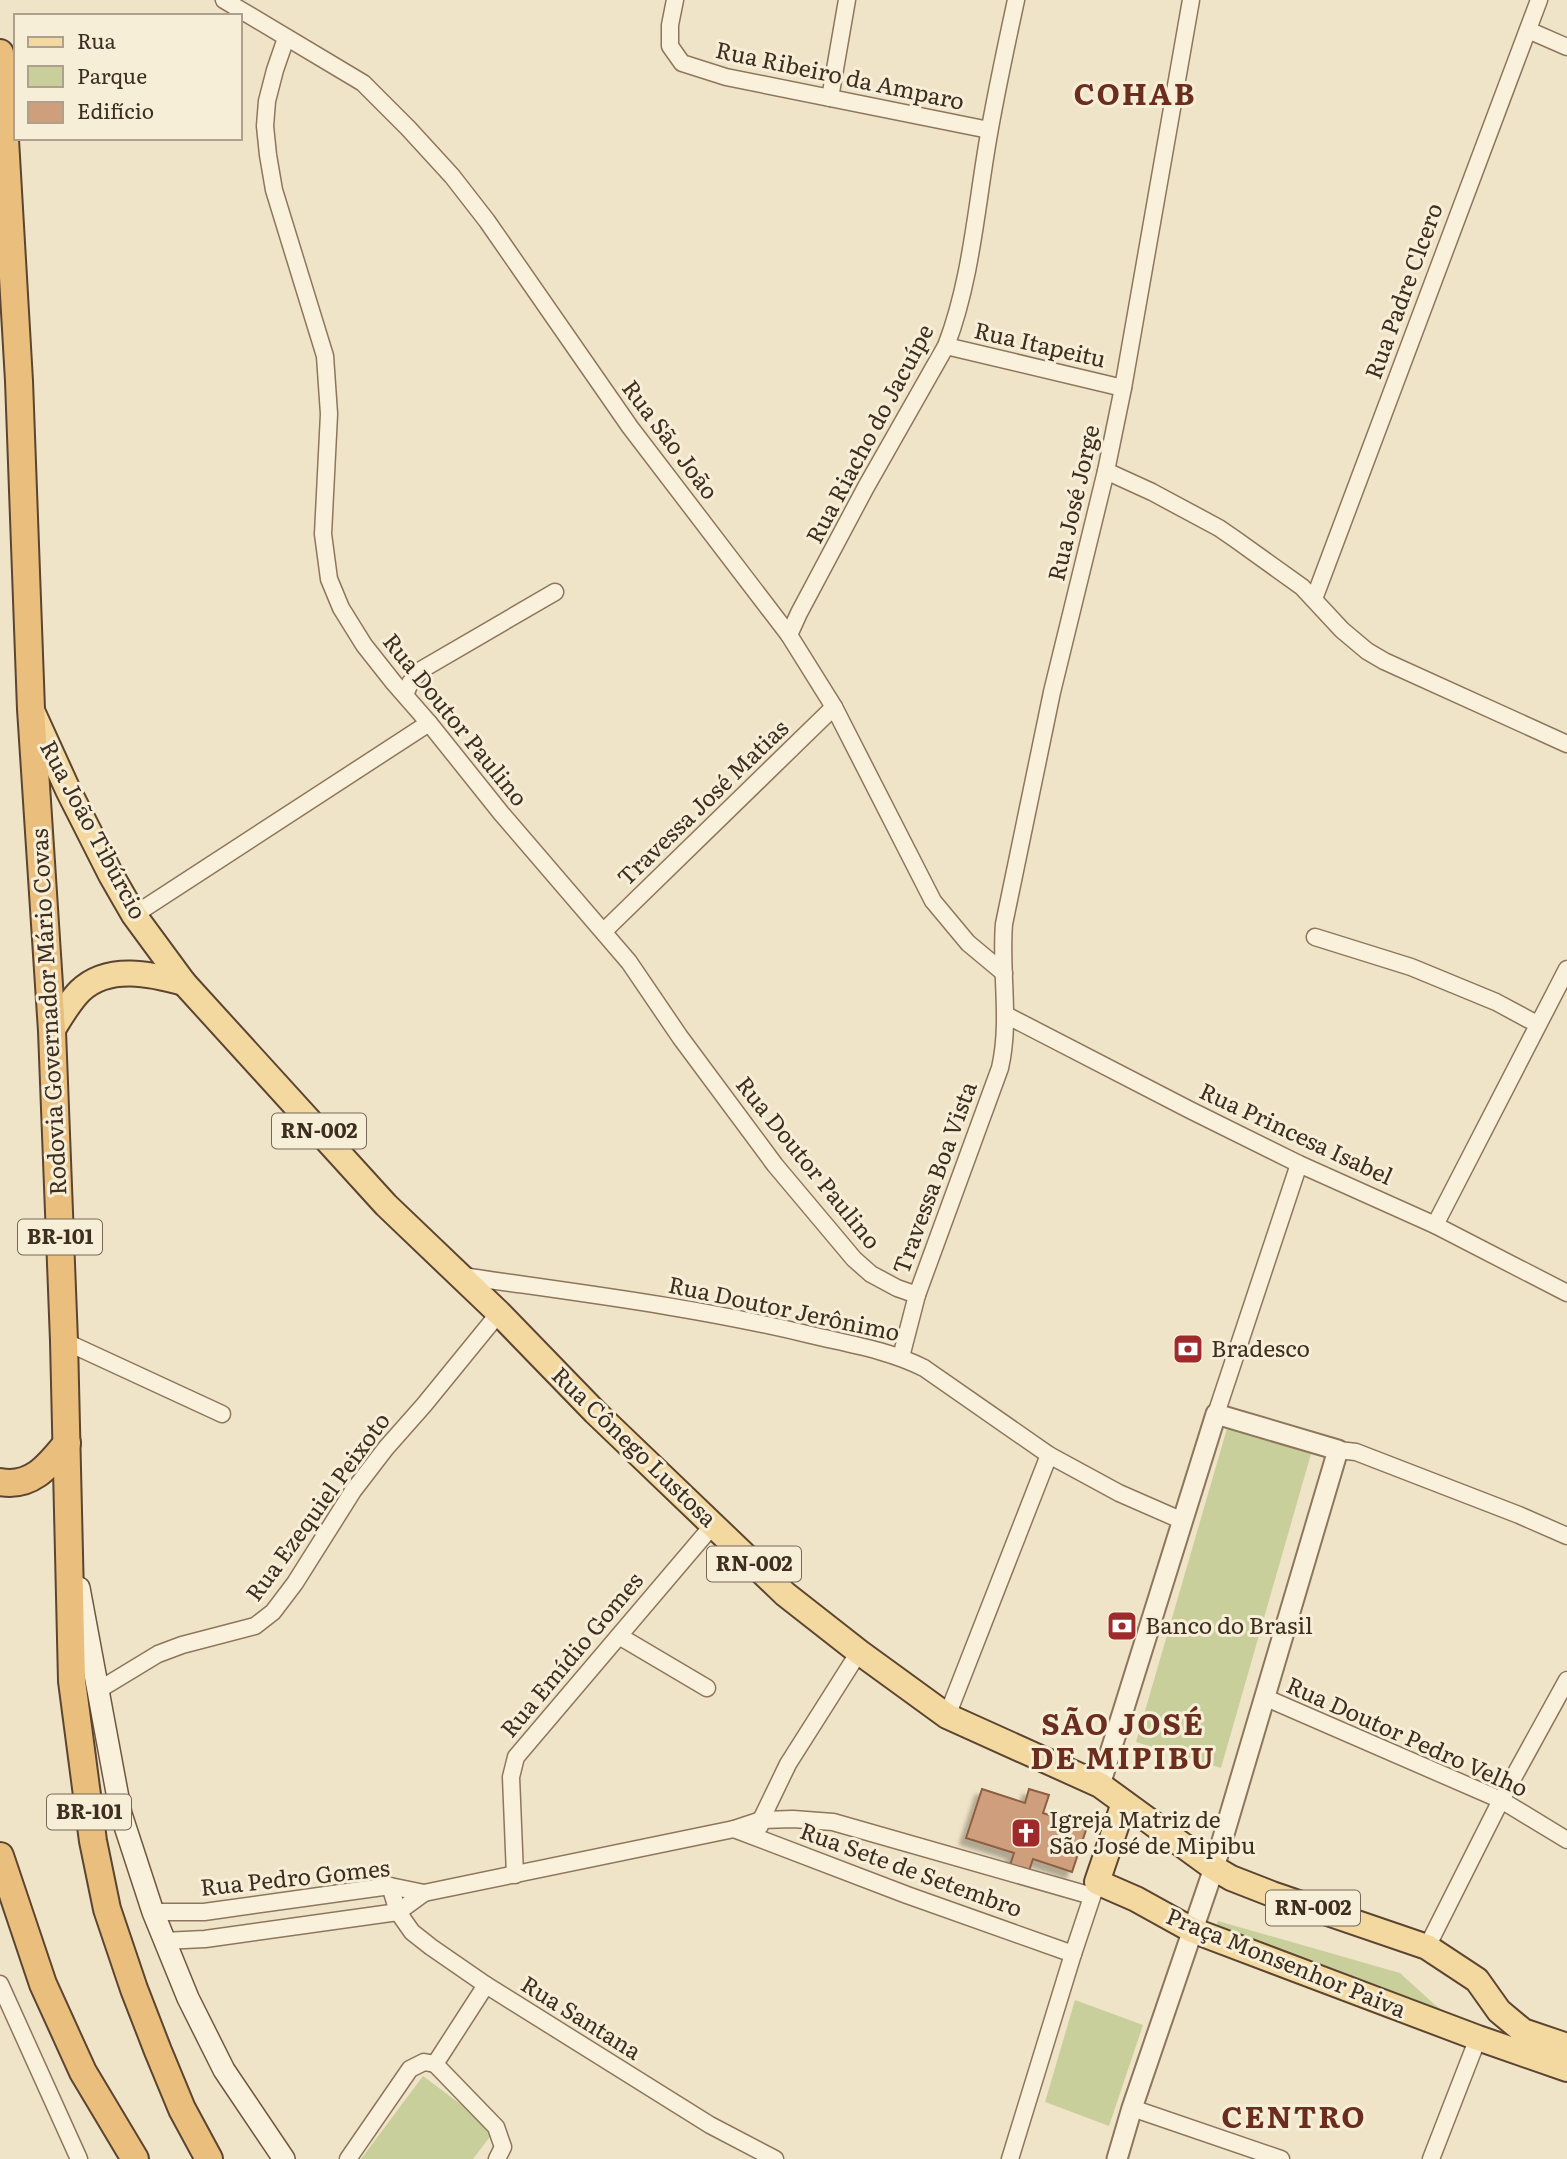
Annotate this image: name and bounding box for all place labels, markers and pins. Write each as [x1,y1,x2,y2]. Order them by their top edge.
place label: Bradesco [1211,1330,1310,1364]
bank icon: Bradesco [1171,1332,1205,1366]
place label: Banco do Brasil [1145,1607,1313,1641]
bank icon: Banco do Brasil [1105,1609,1139,1643]
place label: Igreja Matriz de São José de Mipibu [1049,1801,1256,1861]
church icon: Igreja Matriz de São José de Mipibu [1009,1816,1043,1850]

